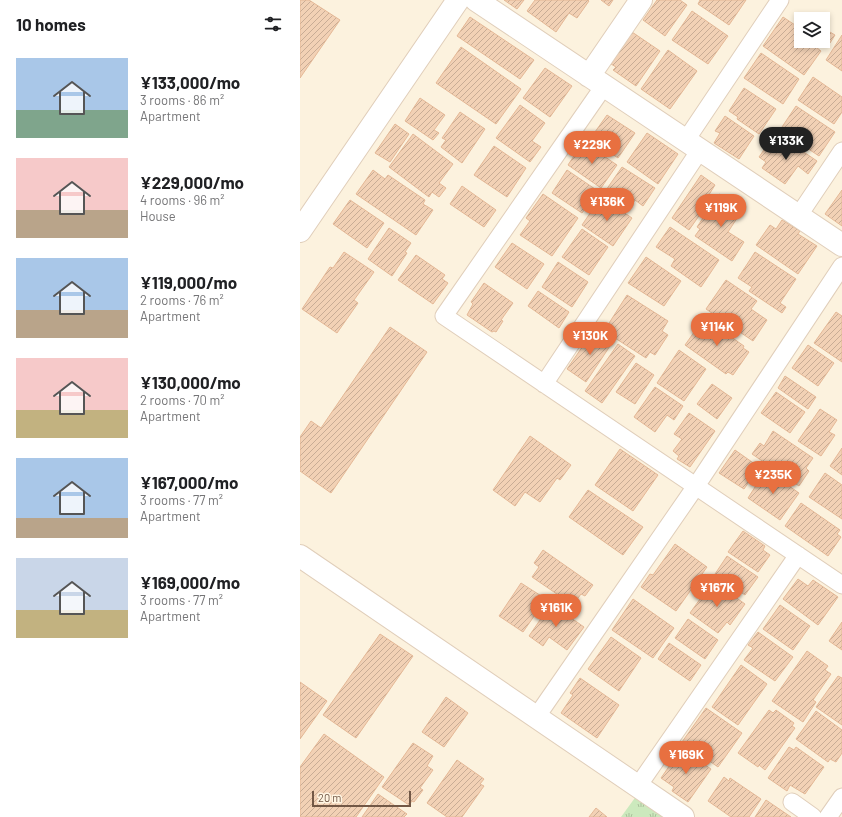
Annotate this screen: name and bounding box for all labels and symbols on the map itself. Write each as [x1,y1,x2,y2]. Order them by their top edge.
pin: ¥133K [758,127,814,161]
pin: ¥229K [564,131,620,165]
pin: ¥136K [579,188,635,222]
pin: ¥119K [693,194,749,228]
pin: ¥114K [689,313,745,347]
pin: ¥130K [562,322,618,356]
pin: ¥235K [745,461,801,495]
pin: ¥167K [689,574,745,608]
pin: ¥161K [528,594,584,628]
pin: ¥169K [658,741,714,775]
scale bar [312,789,411,808]

